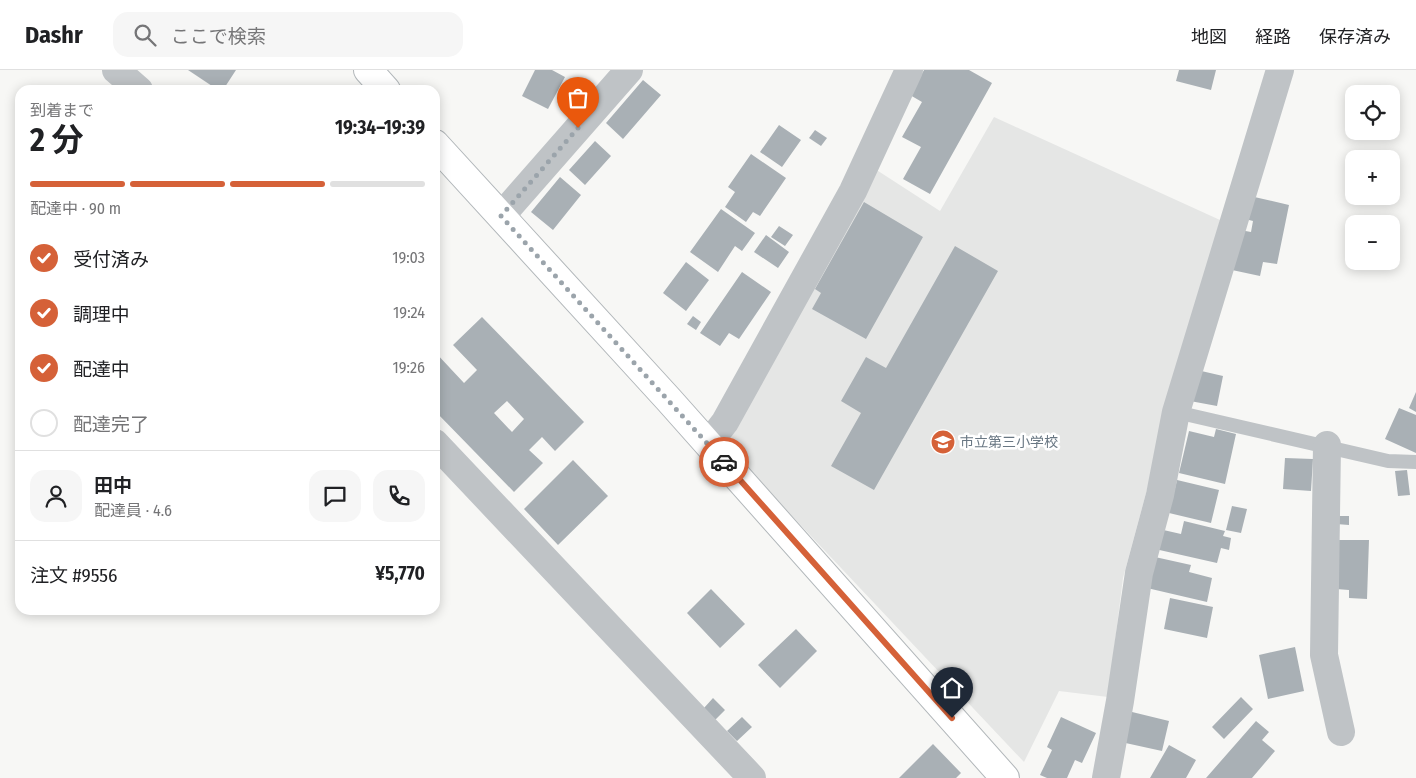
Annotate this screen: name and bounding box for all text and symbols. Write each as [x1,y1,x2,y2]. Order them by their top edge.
search box [113,12,463,57]
text: Dashr [25,21,83,49]
icon: search [131,21,159,49]
text: ここで検索 [171,25,266,48]
text: 地図 [1191,26,1227,48]
text: 経路 [1255,26,1291,48]
text: 保存済み [1319,26,1391,48]
pin [557,77,599,128]
icon: bag [564,84,592,112]
map controls [1345,85,1400,270]
button: locate [1345,85,1400,140]
text: 到着まで [30,101,94,120]
text: 19:34–19:39 [335,116,425,139]
text: 2 分 [30,121,83,159]
button: + [1345,150,1400,205]
text: 配達中 · 90 m [30,199,121,218]
button: − [1345,215,1400,270]
icon: check [30,244,58,272]
text: 受付済み [73,248,149,271]
text: 19:03 [392,248,425,267]
icon: check [30,299,58,327]
text: 調理中 [73,303,130,326]
text: 19:24 [393,303,425,322]
icon: check [30,354,58,382]
text: 配達中 [73,358,130,381]
text: 19:26 [393,358,425,377]
text: 配達完了 [73,413,149,436]
school or university icon: 市立第三小学校 [930,429,956,455]
place label: 市立第三小学校 [960,434,1058,451]
courier [699,437,749,487]
icon: car [710,448,738,476]
button: person [30,470,82,522]
button: chat [309,470,361,522]
button: phone [373,470,425,522]
text: 田中 [94,474,132,497]
text: 配達員 · 4.6 [94,501,172,520]
text: ¥5,770 [375,562,425,585]
text: 注文 #9556 [30,564,117,587]
pin [931,667,973,718]
icon: home [938,674,966,702]

